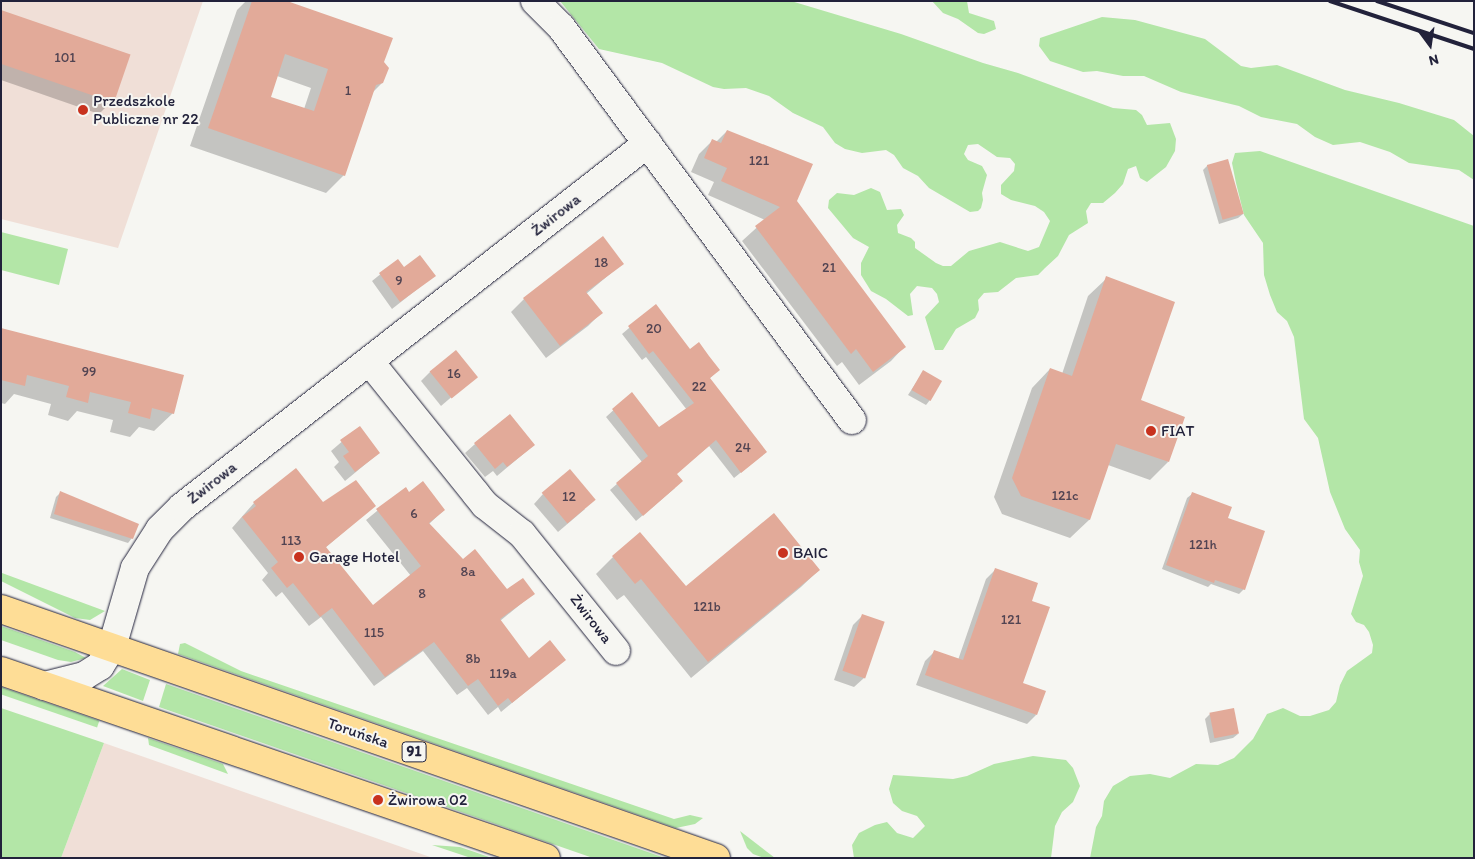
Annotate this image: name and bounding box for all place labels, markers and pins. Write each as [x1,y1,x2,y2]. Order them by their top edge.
place label: Przedszkole Publiczne nr 22 [93,91,198,129]
marker: Przedszkole Publiczne nr 22 [77,104,89,116]
place label: FIAT [1161,421,1194,441]
marker: FIAT [1145,425,1157,437]
place label: BAIC [793,543,828,563]
place label: Garage Hotel [309,547,399,567]
marker: BAIC [777,547,789,559]
marker: Garage Hotel [293,551,305,563]
place label: Żwirowa 02 [388,790,467,810]
marker: Żwirowa 02 [372,794,384,806]

